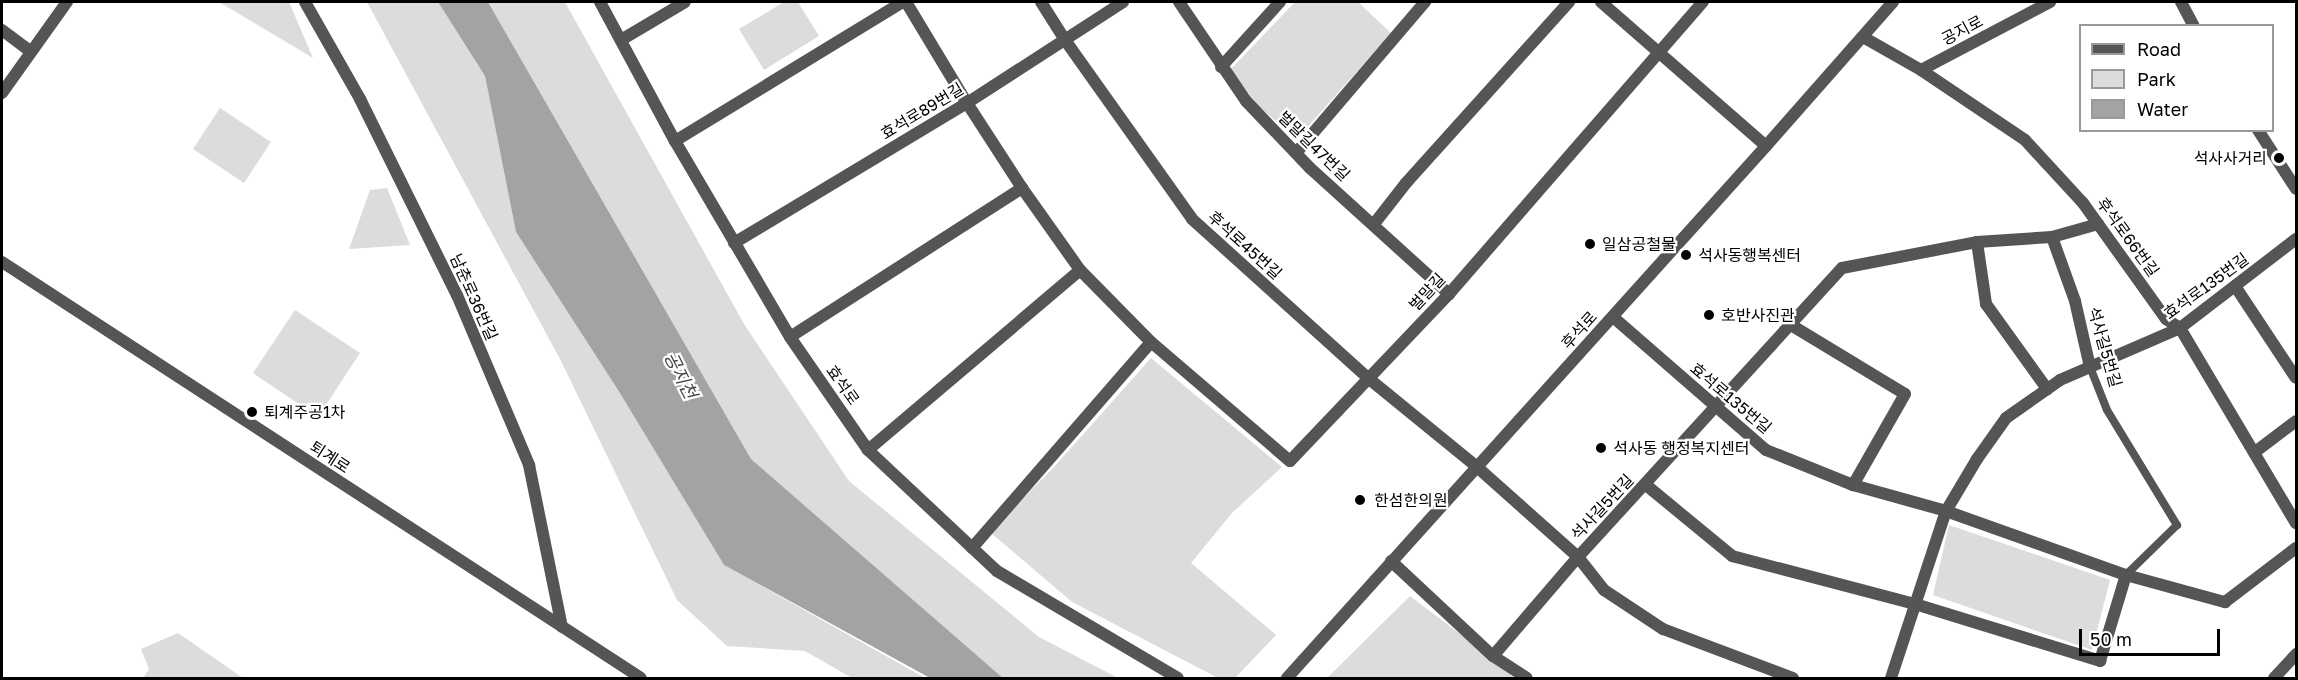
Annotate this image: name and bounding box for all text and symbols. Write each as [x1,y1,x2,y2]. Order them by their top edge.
street label: 공지로 [1938,11,1986,49]
legend [2079,24,2274,132]
text: Road [2137,38,2181,60]
text: Park [2137,68,2176,90]
street label: 효석로89번길 [877,79,967,143]
text: Water [2137,98,2188,120]
street label: 벌말길47번길 [1274,107,1354,185]
place label: 석사사거리 [2193,148,2267,168]
marker: 석사사거리 [2272,151,2286,165]
street label: 후석로66번길 [2093,194,2163,280]
street label: 후석로45번길 [1204,207,1286,283]
place label: 일삼공철물 [1602,234,1676,254]
marker: 일삼공철물 [1583,237,1597,251]
place label: 석사동행복센터 [1698,245,1801,265]
marker: 석사동행복센터 [1679,248,1693,262]
street label: 효석로135번길 [2160,249,2252,323]
street label: 남춘로36번길 [446,251,502,343]
street label: 벌말길 [1405,269,1449,315]
place label: 호반사진관 [1721,305,1795,325]
street label: 석사길5번길 [2084,305,2126,389]
street label: 후석로 [1557,307,1601,353]
marker: 호반사진관 [1702,308,1716,322]
water label: 공지천 [660,348,702,402]
street label: 효석로135번길 [1687,359,1775,437]
street label: 효석로 [822,361,864,409]
place label: 퇴계주공1차 [264,402,345,422]
marker: 퇴계주공1차 [245,405,259,419]
street label: 퇴계로 [306,437,354,477]
place label: 석사동 행정복지센터 [1613,438,1749,458]
marker: 석사동 행정복지센터 [1594,441,1608,455]
street label: 석사길5번길 [1567,470,1637,544]
place label: 한섬한의원 [1374,490,1448,510]
marker: 한섬한의원 [1351,491,1369,509]
scale bar [2082,617,2223,655]
text: 50 m [2090,628,2132,650]

